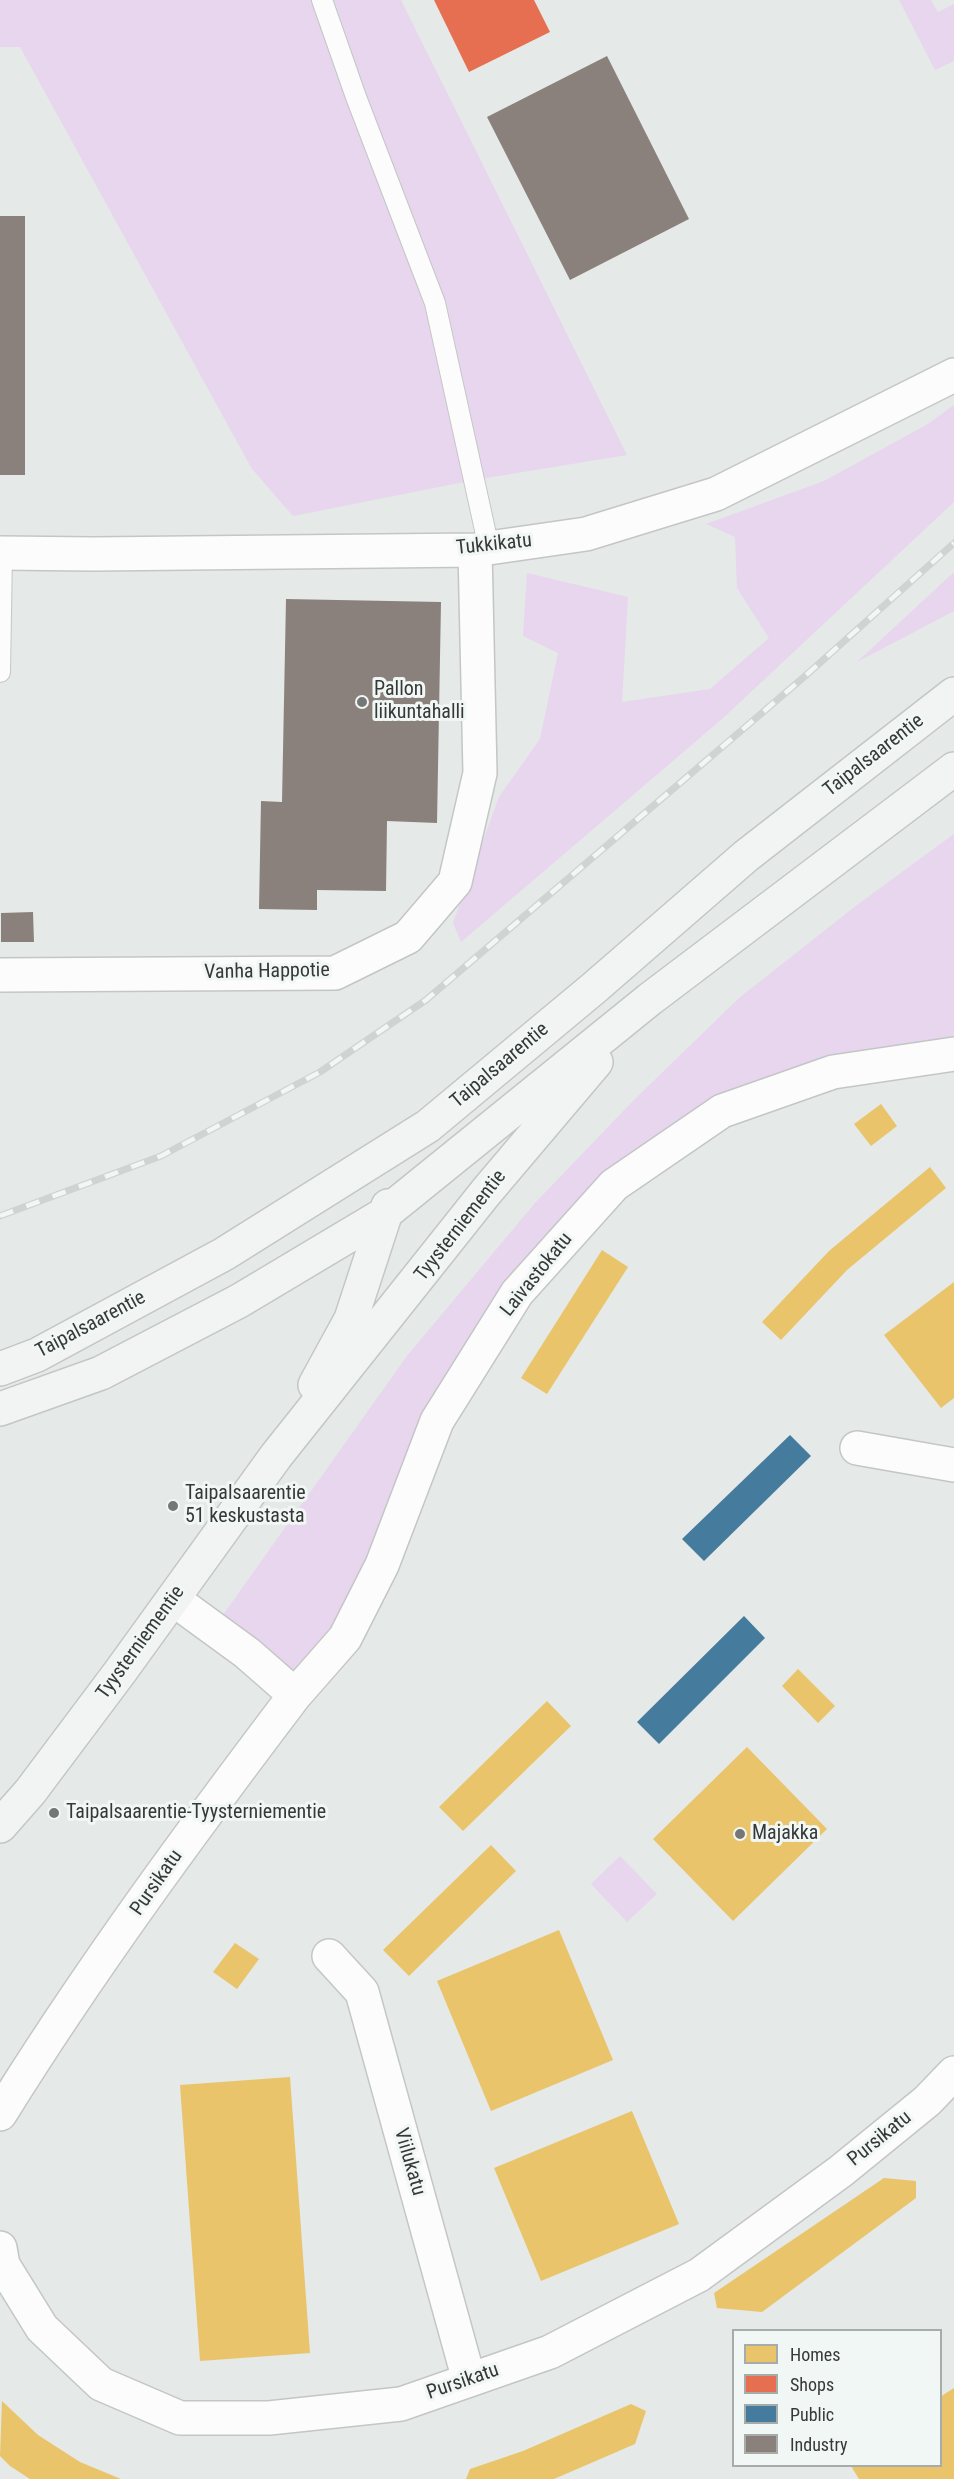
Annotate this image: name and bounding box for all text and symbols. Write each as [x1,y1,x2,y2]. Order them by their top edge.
street label: Tukkikatu [455,529,533,561]
place label: Pallon liikuntahalli [374,678,465,725]
marker: Pallon liikuntahalli [355,695,369,709]
street label: Taipalsaarentie [819,709,929,803]
street label: Vanha Happotie [204,959,330,985]
street label: Taipalsaarentie [446,1018,554,1114]
street label: Tyysterniementie [410,1166,512,1286]
street label: Laivastokatu [496,1228,578,1322]
street label: Taipalsaarentie [32,1286,150,1364]
place label: Taipalsaarentie 51 keskustasta [185,1482,306,1529]
marker: Taipalsaarentie 51 keskustasta [166,1499,180,1513]
street label: Tyysterniementie [92,1582,190,1704]
place label: Taipalsaarentie-Tyysterniementie [66,1801,326,1825]
marker: Taipalsaarentie-Tyysterniementie [47,1806,61,1820]
place label: Majakka [752,1822,818,1846]
marker: Majakka [733,1827,747,1841]
street label: Pursikatu [126,1846,188,1920]
street label: Pursikatu [843,2106,917,2172]
street label: Viilukatu [388,2126,430,2198]
legend [732,2329,942,2467]
text: Homes [790,2344,840,2365]
street label: Pursikatu [424,2358,502,2406]
text: Shops [790,2374,834,2395]
text: Public [790,2404,834,2425]
text: Industry [790,2434,848,2455]

